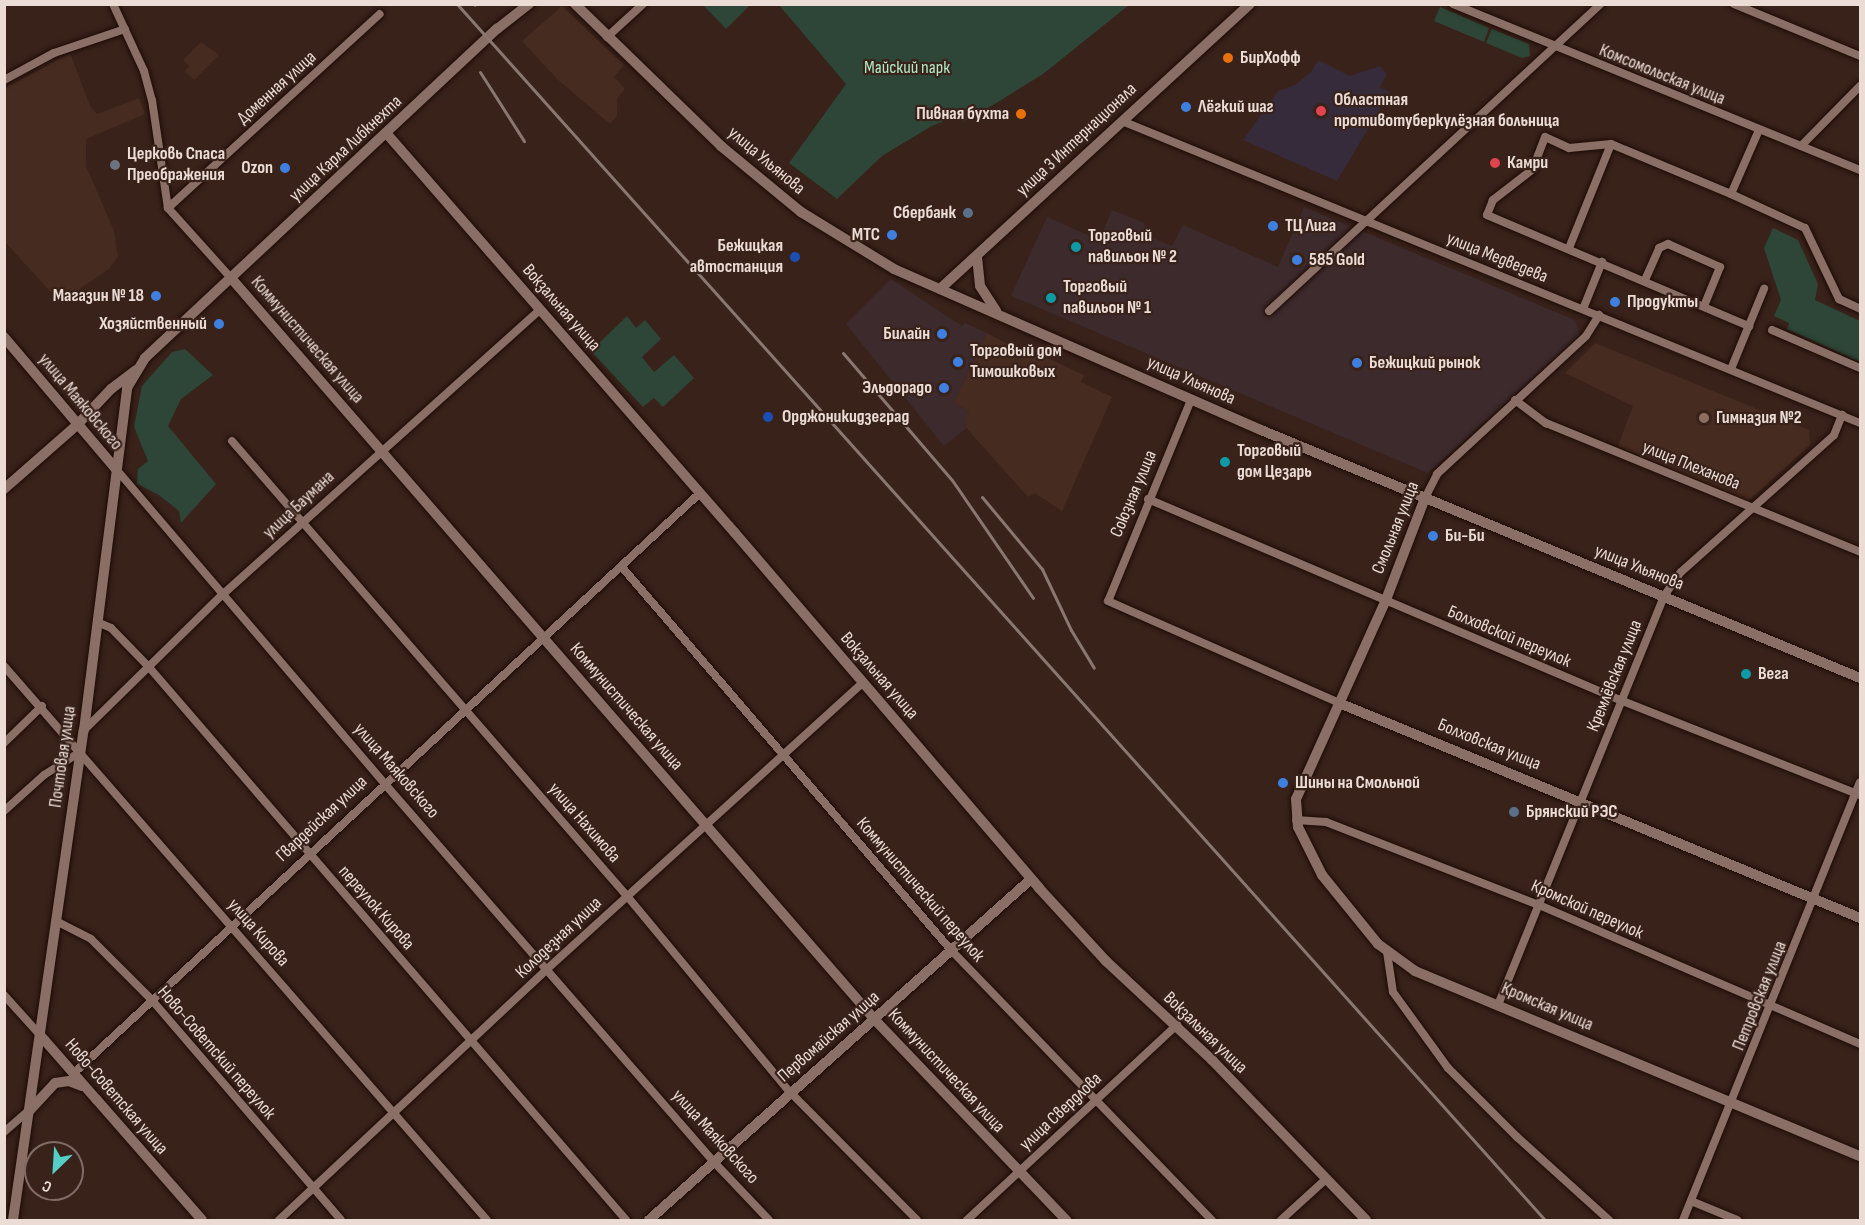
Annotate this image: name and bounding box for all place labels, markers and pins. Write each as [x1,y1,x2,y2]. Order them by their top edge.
place label: БирХофф [1240,47,1301,69]
marker: БирХофф [1221,51,1235,65]
place label: Областная противотуберкулёзная больница [1334,90,1559,132]
place label: Лёгкий шаг [1198,96,1274,118]
marker: Лёгкий шаг [1179,100,1193,114]
marker: Областная противотуберкулёзная больница [1312,102,1330,120]
place label: Пивная бухта [916,103,1009,125]
marker: Пивная бухта [1014,107,1028,121]
place label: Церковь Спаса Преображения [127,144,225,186]
place label: Камри [1507,152,1548,174]
marker: Камри [1488,156,1502,170]
place label: Ozon [241,157,273,179]
marker: Церковь Спаса Преображения [108,158,122,172]
marker: Ozon [278,161,292,175]
place label: Сбербанк [893,202,956,224]
marker: Сбербанк [961,206,975,220]
place label: ТЦ Лига [1285,215,1336,237]
marker: ТЦ Лига [1266,219,1280,233]
place label: МТС [852,224,880,246]
place label: Торговый павильон № 2 [1088,226,1177,268]
marker: МТС [885,228,899,242]
place label: Бежицкая автостанция [690,236,783,278]
marker: Торговый павильон № 2 [1069,240,1083,254]
place label: 585 Gold [1309,249,1365,271]
marker: Бежицкая автостанция [788,250,802,264]
marker: 585 Gold [1290,253,1304,267]
place label: Торговый павильон № 1 [1063,277,1151,320]
place label: Магазин № 18 [53,285,144,307]
marker: Магазин № 18 [149,289,163,303]
marker: Торговый павильон № 1 [1044,291,1058,305]
place label: Продукты [1627,291,1698,313]
marker: Продукты [1608,295,1622,309]
place label: Хозяйственный [99,313,207,335]
marker: Хозяйственный [212,317,226,331]
place label: Билайн [883,323,930,345]
marker: Билайн [935,327,949,341]
place label: Торговый дом Тимошковых [970,341,1062,384]
place label: Бежицкий рынок [1369,352,1480,374]
marker: Торговый дом Тимошковых [951,355,965,369]
marker: Бежицкий рынок [1350,356,1364,370]
place label: Эльдорадо [862,377,932,399]
marker: Эльдорадо [937,381,951,395]
place label: Орджоникидзеград [782,406,909,428]
place label: Гимназия №2 [1716,407,1802,429]
marker: Орджоникидзеград [759,408,777,426]
marker: Гимназия №2 [1697,411,1711,425]
place label: Торговый дом Цезарь [1237,441,1312,484]
marker: Торговый дом Цезарь [1218,455,1232,469]
place label: Би-Би [1445,525,1485,547]
marker: Би-Би [1426,529,1440,543]
place label: Вега [1758,663,1789,685]
marker: Вега [1739,667,1753,681]
place label: Шины на Смольной [1295,772,1420,794]
marker: Шины на Смольной [1276,776,1290,790]
place label: Брянский РЭС [1526,801,1618,823]
marker: Брянский РЭС [1507,805,1521,819]

